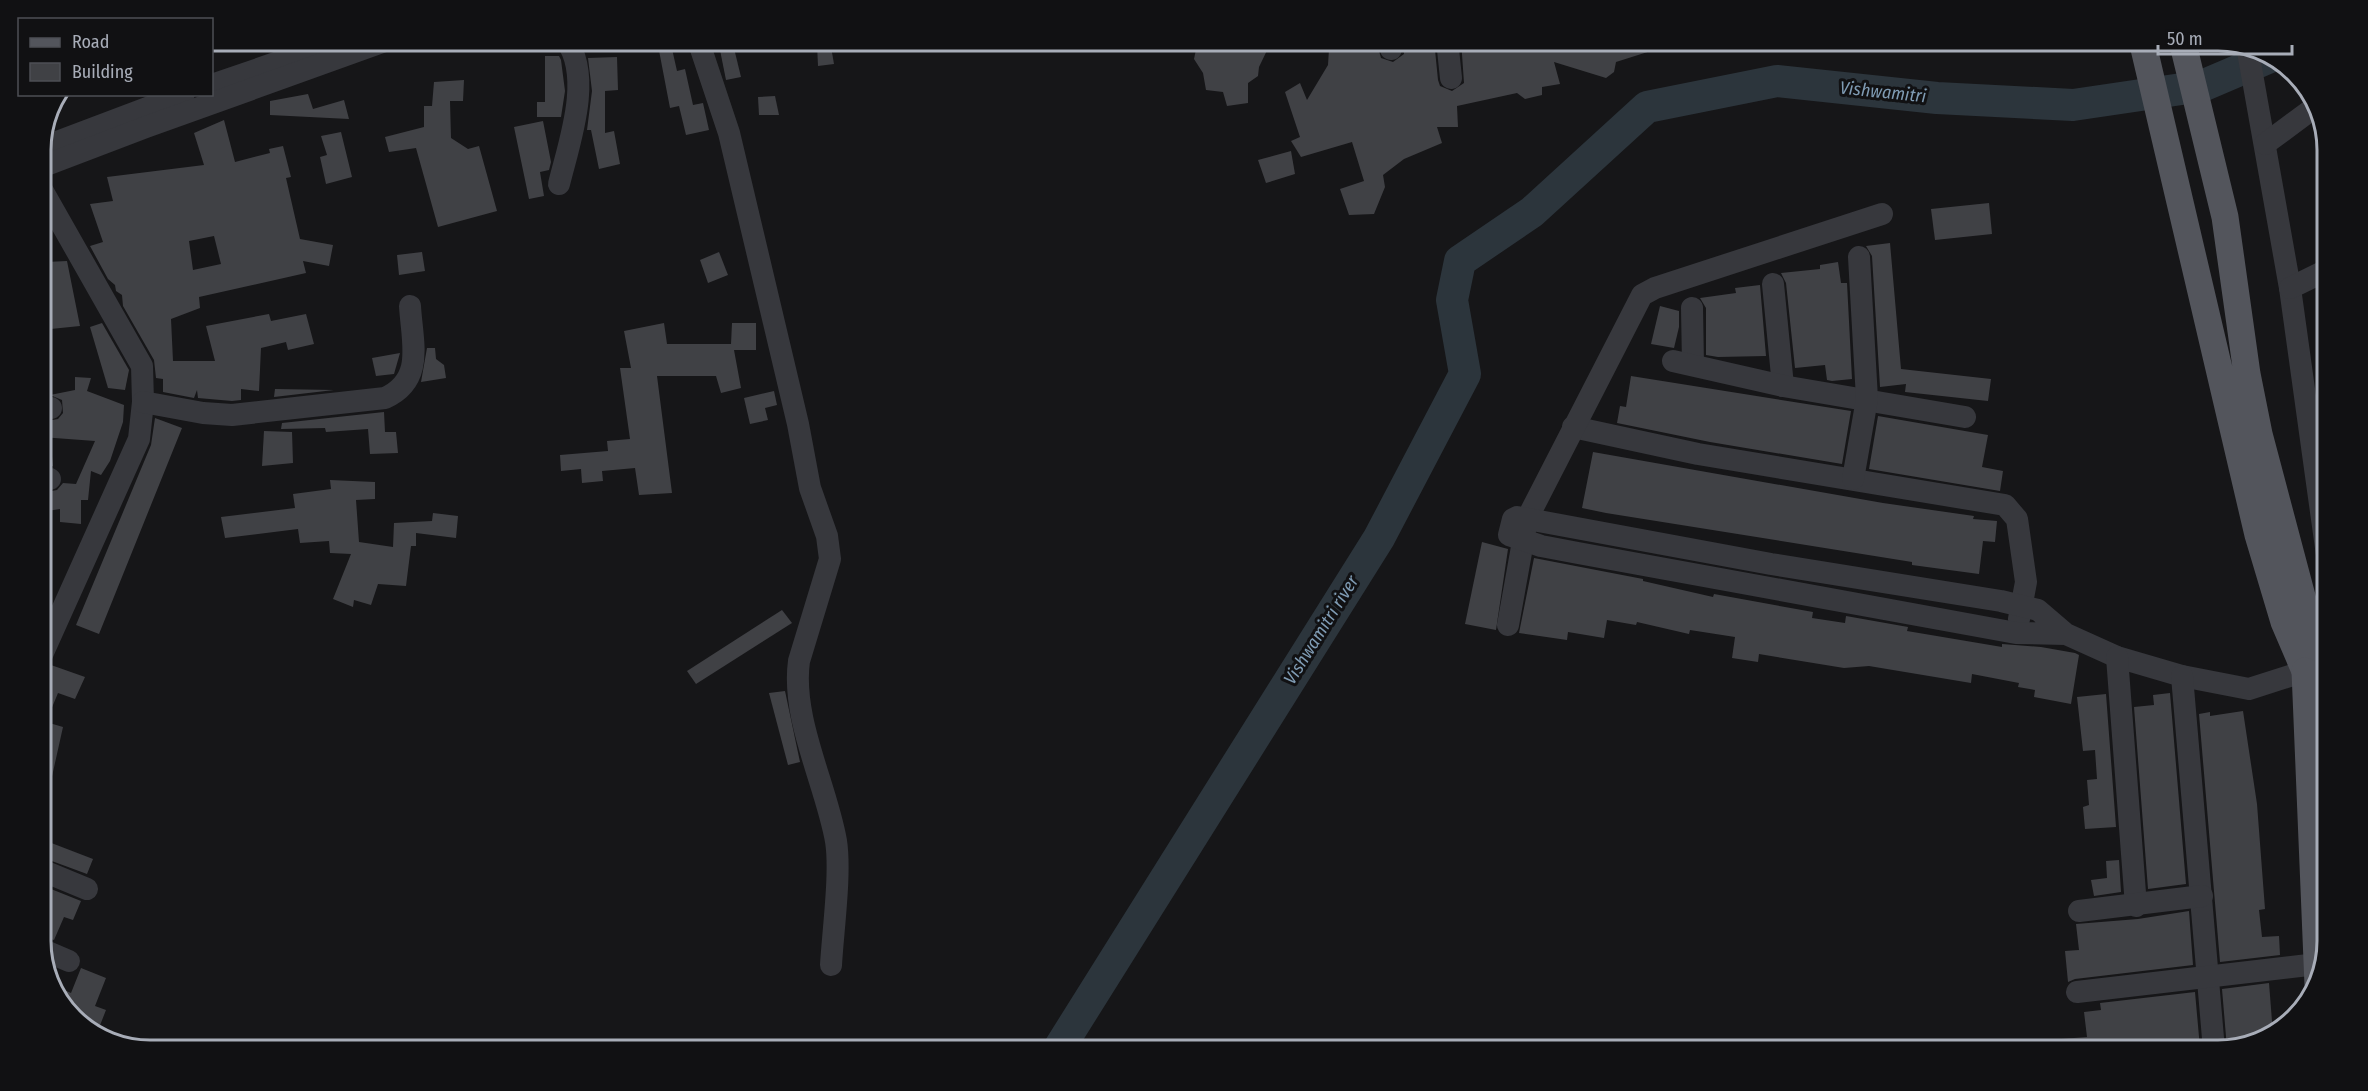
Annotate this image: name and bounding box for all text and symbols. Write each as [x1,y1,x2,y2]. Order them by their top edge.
legend [18,18,213,96]
scale bar [2158,18,2292,56]
text: 50 m [2167,28,2203,50]
text: Road [72,31,109,53]
text: Building [72,61,133,83]
water label: Vishwamitri [1839,77,1928,108]
water label: Vishwamitri river [1279,571,1364,688]

